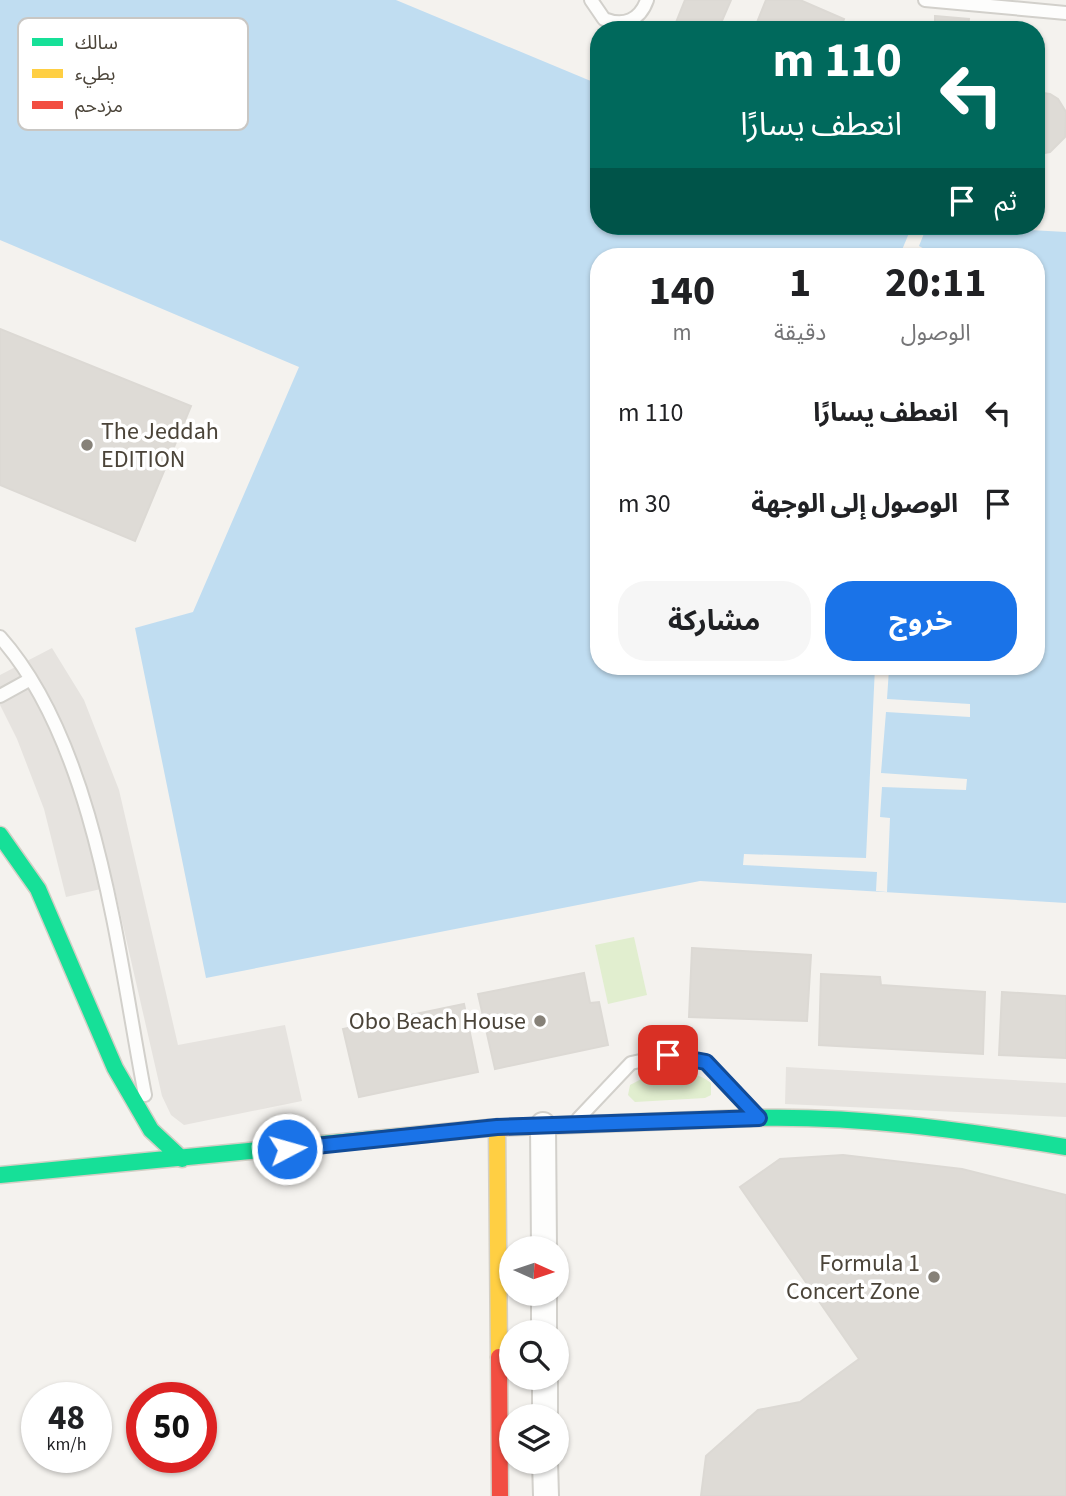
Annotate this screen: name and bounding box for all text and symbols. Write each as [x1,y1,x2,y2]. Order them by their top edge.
legend [18,18,248,130]
text: 110 m [773,26,902,96]
text: سالك [75,30,118,57]
icon: left [926,49,1017,140]
text: بطيء [75,61,115,88]
text: مزدحم [75,93,123,120]
text: انعطف يسارًا [740,102,902,148]
icon: arrive [943,182,981,220]
text: ثم [995,183,1017,220]
text: 1 [789,253,811,313]
text: 20:11 [885,253,986,313]
text: 140 [649,261,715,321]
text: m [672,316,691,349]
text: دقيقة [774,316,826,349]
text: الوصول [901,316,971,349]
text: 110 m [618,394,684,431]
text: انعطف يسارًا [813,394,958,431]
icon: left [979,394,1017,432]
place label: The Jeddah EDITION [101,414,219,477]
marker: The Jeddah EDITION [79,437,95,453]
text: 30 m [618,485,671,522]
text: الوصول إلى الوجهة [751,485,958,522]
icon: arrive [979,485,1017,523]
button: مشاركة [618,581,811,661]
button: خروج [825,581,1017,661]
place label: Obo Beach House [349,1004,526,1039]
marker: Obo Beach House [532,1013,548,1029]
pin [638,1025,698,1085]
icon: arrive [649,1036,687,1074]
position arrow [250,1112,324,1186]
north arrow [499,1236,569,1306]
map controls [499,1236,569,1474]
place label: Formula 1 Concert Zone [786,1246,920,1309]
marker: Formula 1 Concert Zone [926,1269,942,1285]
button: search [499,1320,569,1390]
speed limit sign: 50 [126,1382,217,1473]
text: 48 [48,1393,85,1443]
button: layers [499,1404,569,1474]
text: km/h [47,1432,86,1457]

